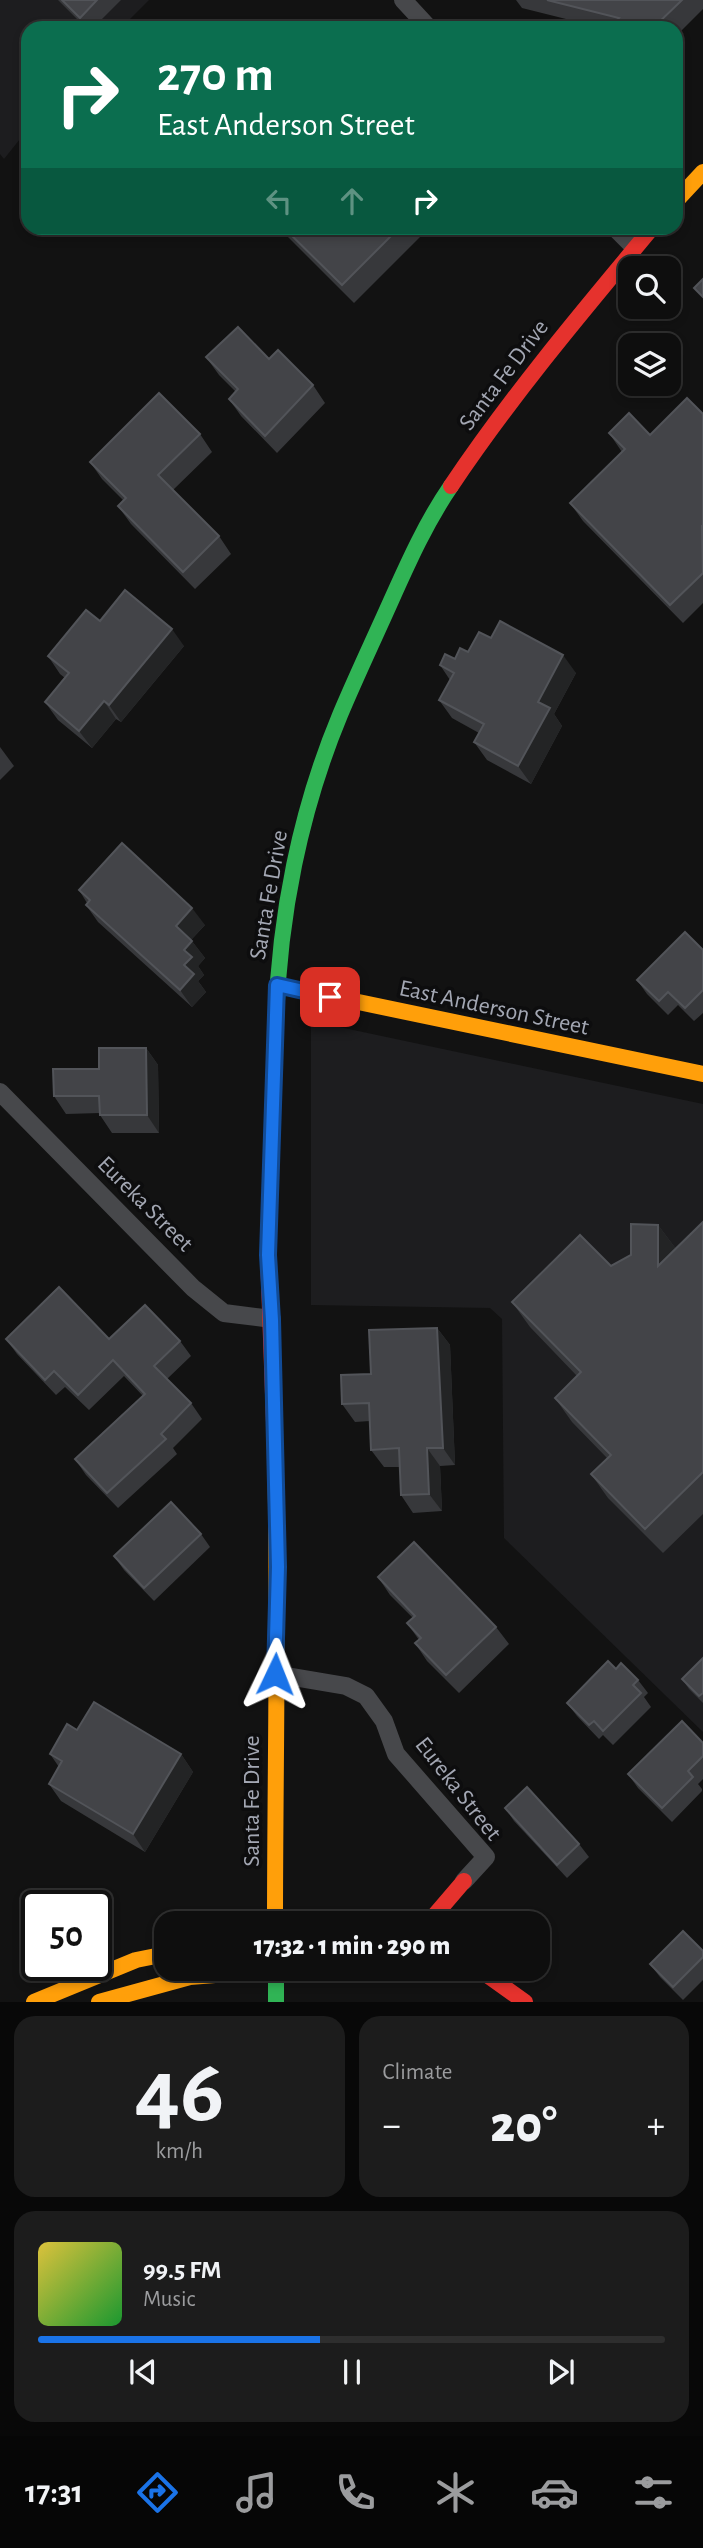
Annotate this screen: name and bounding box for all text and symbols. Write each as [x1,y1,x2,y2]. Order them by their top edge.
icon: right [42,49,133,140]
text: 270 m [157,51,274,100]
text: East Anderson Street [157,109,415,141]
icon: left [260,182,298,220]
icon: ahead [333,182,371,220]
icon: right [406,182,444,220]
map controls [618,256,681,396]
button: search [618,256,681,319]
street label: Santa Fe Drive [455,315,553,435]
button: layers [618,333,681,396]
street label: Santa Fe Drive [246,828,292,962]
pin [300,967,360,1027]
street label: East Anderson Street [397,976,591,1040]
icon: arrive [311,978,349,1016]
street label: Eureka Street [93,1152,198,1257]
position arrow [238,1637,312,1711]
street label: Eureka Street [410,1733,506,1845]
street label: Santa Fe Drive [240,1735,264,1867]
speed limit sign: 50 [21,1890,112,1981]
text: 17:32 · 1 min · 290 m [254,1933,450,1959]
text: 46 [134,2047,224,2138]
text: Climate [383,2061,452,2084]
text: 20° [490,2099,557,2151]
text: − [383,2107,401,2145]
text: + [647,2107,665,2145]
text: km/h [156,2140,203,2163]
text: 99.5 FM [143,2257,222,2283]
text: Music [143,2288,195,2311]
icon: previous [124,2353,162,2391]
icon: pause [333,2353,371,2391]
icon: next [542,2353,580,2391]
icon: directions [133,2468,182,2517]
icon: music [232,2468,281,2517]
icon: phone [331,2468,380,2517]
icon: climate [431,2468,480,2517]
icon: car [530,2468,579,2517]
icon: filters [629,2468,678,2517]
text: 17:31 [25,2476,83,2508]

